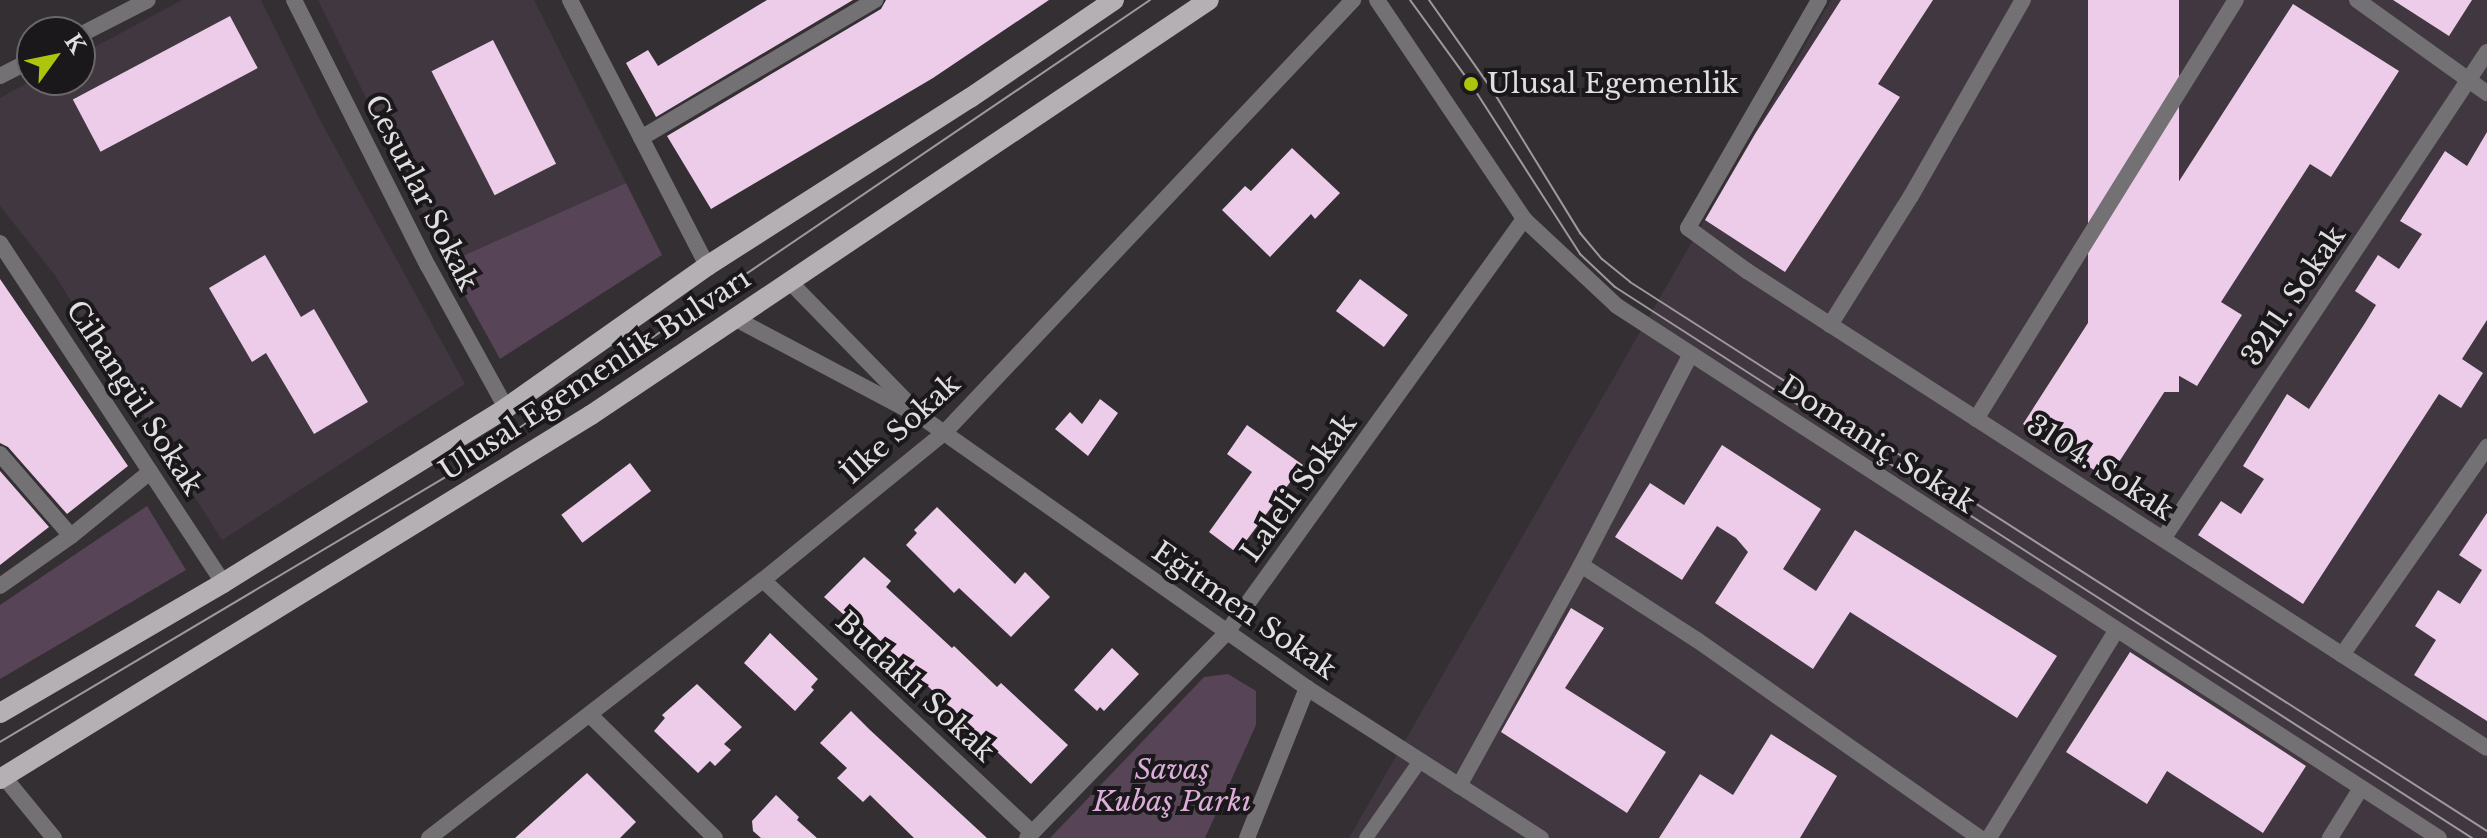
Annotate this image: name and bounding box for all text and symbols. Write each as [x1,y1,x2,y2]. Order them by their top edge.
north arrow [16,16,96,96]
text: K [59,29,91,59]
place label: Ulusal Egemenlik [1487,67,1739,101]
marker: Ulusal Egemenlik [1462,75,1480,93]
street label: Cesurlar Sokak [357,89,485,297]
street label: 3211. Sokak [2235,220,2353,372]
street label: Ulusal Egemenlik Bulvarı [433,262,757,488]
street label: Cihangül Sokak [59,294,209,502]
street label: İlke Sokak [835,367,967,491]
street label: Domaniç Sokak [1773,369,1981,521]
street label: Laleli Sokak [1234,408,1364,568]
street label: 3104. Sokak [2020,408,2180,528]
street label: Eğitmen Sokak [1145,535,1343,687]
street label: Budaklı Sokak [829,605,1001,769]
park label: Savaş Kubaş Parkı [1093,753,1251,819]

